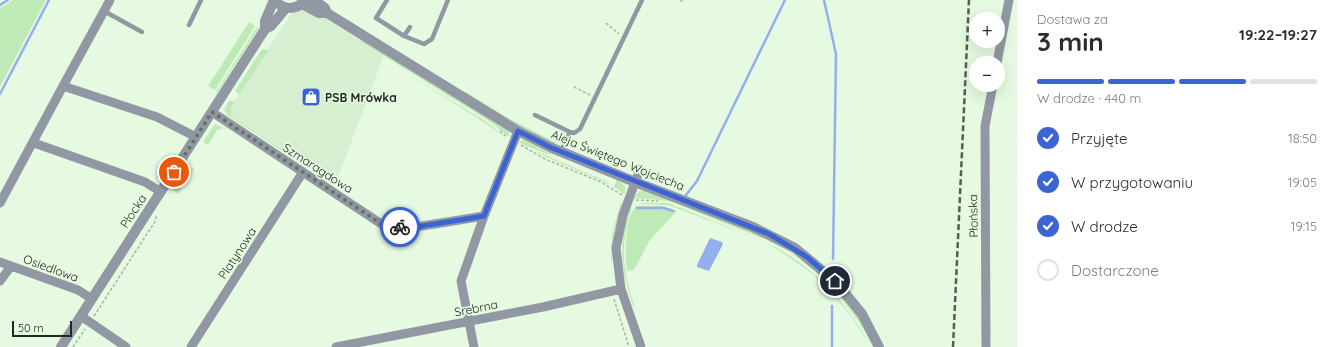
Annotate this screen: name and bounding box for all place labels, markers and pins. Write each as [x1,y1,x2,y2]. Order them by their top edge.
shop icon: PSB Mrówka [300,86,322,108]
place label: PSB Mrówka [325,90,397,105]
pin [157,155,191,189]
pin [818,264,852,298]

